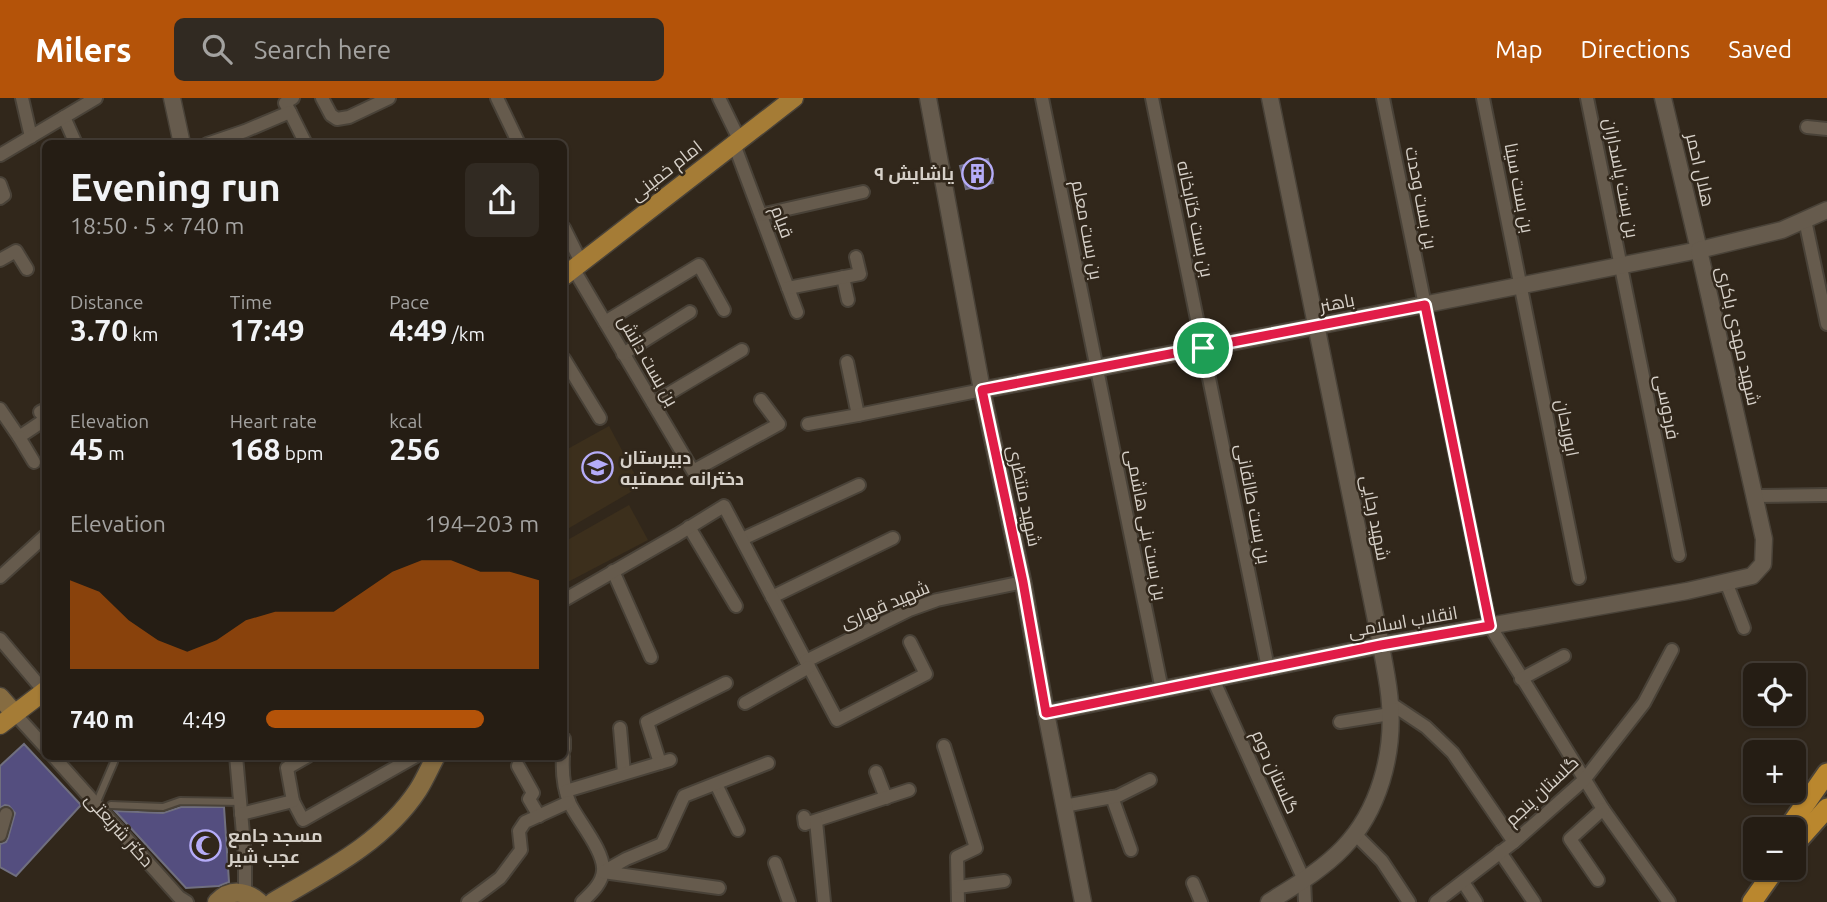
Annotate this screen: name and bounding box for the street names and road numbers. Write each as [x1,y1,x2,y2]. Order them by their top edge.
street label: بن بست پاسداران [1598,116,1643,240]
street label: هلال احمر [1681,130,1719,209]
street label: امام خمینی [625,136,707,207]
street label: بن بست سینا [1499,141,1539,235]
street label: بن بست وحدت [1400,145,1442,251]
street label: بن بست کتابخانه [1172,159,1218,279]
street label: بن بست معلم [1066,178,1107,282]
street label: قیام [765,203,798,242]
street label: شهید مهدی باکری [1711,264,1765,408]
street label: باهنر [1317,289,1356,317]
street label: بن بست دانش [613,312,683,410]
street label: فردوسی [1650,373,1684,441]
street label: ابوریحان [1551,398,1583,458]
street label: بن بست طالقانی [1231,442,1275,566]
street label: شهید منتظری [1003,443,1045,549]
street label: بن بست بنی هاشمی [1121,448,1171,602]
street label: شهید رجایی [1356,473,1394,563]
street label: شهید قهاری [837,576,933,634]
street label: انقلاب اسلامی [1347,602,1459,642]
street label: گلستان دوم [1246,727,1303,818]
street label: گلستان پنجم [1501,751,1584,831]
street label: دکتر شریعتی [80,788,158,872]

